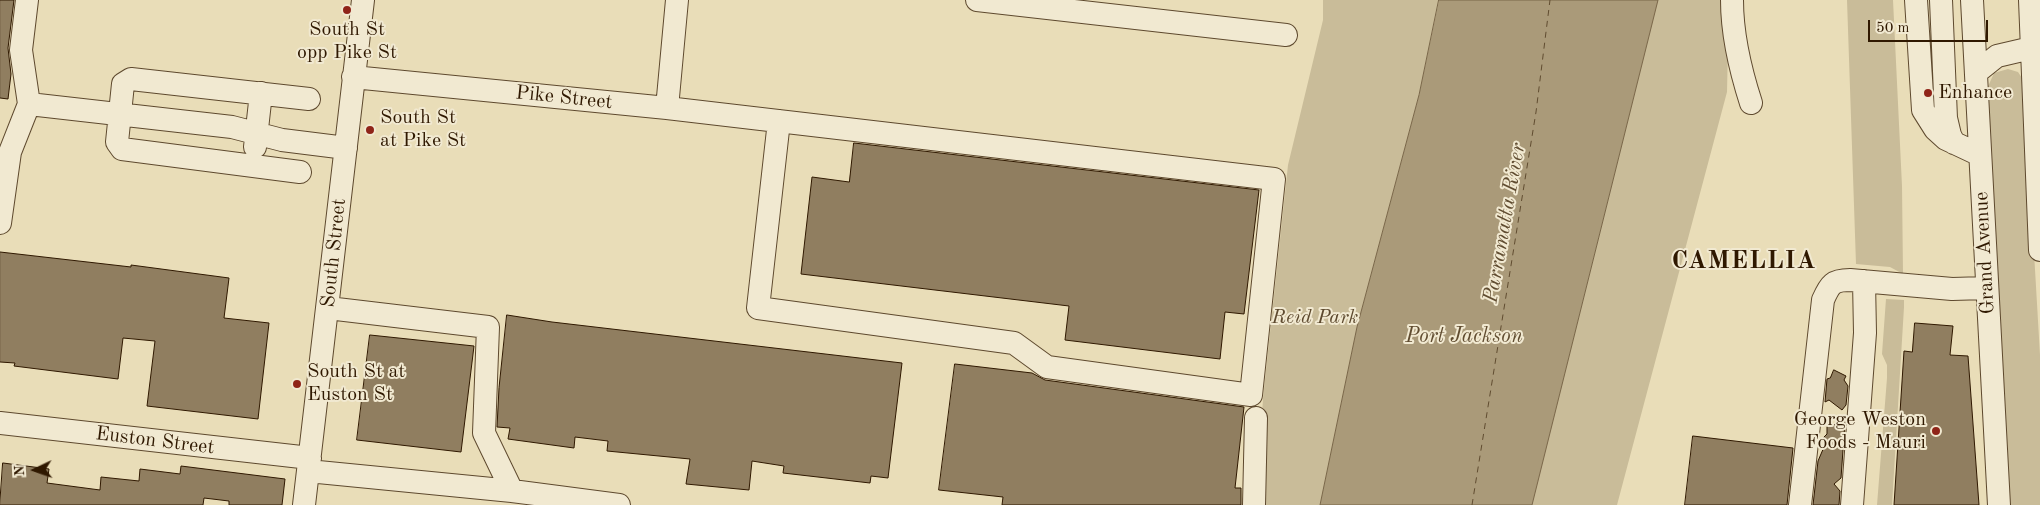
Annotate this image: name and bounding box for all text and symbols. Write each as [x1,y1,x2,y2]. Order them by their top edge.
marker: South St opp Pike St [341,4,353,16]
scale bar [1870,10,1990,42]
place label: South St opp Pike St [297,18,397,65]
text: 50 m [1876,21,1910,36]
street label: Pike Street [514,81,614,115]
place label: Enhance [1938,81,2012,105]
marker: Enhance [1922,87,1934,99]
place label: South St at Pike St [380,106,466,153]
marker: South St at Pike St [364,124,376,136]
water label: Parramatta River [1479,141,1531,305]
street label: Grand Avenue [1970,191,2000,315]
street label: South Street [316,197,352,309]
district label: CAMELLIA [1671,246,1817,276]
park label: Reid Park [1272,306,1358,330]
water label: Port Jackson [1405,323,1523,349]
place label: South St at Euston St [307,360,405,407]
marker: South St at Euston St [291,378,303,390]
place label: George Weston Foods - Mauri [1794,408,1926,455]
street label: Euston Street [94,422,216,460]
marker: George Weston Foods - Mauri [1930,425,1942,437]
north arrow [10,445,60,495]
text: N [13,465,27,477]

